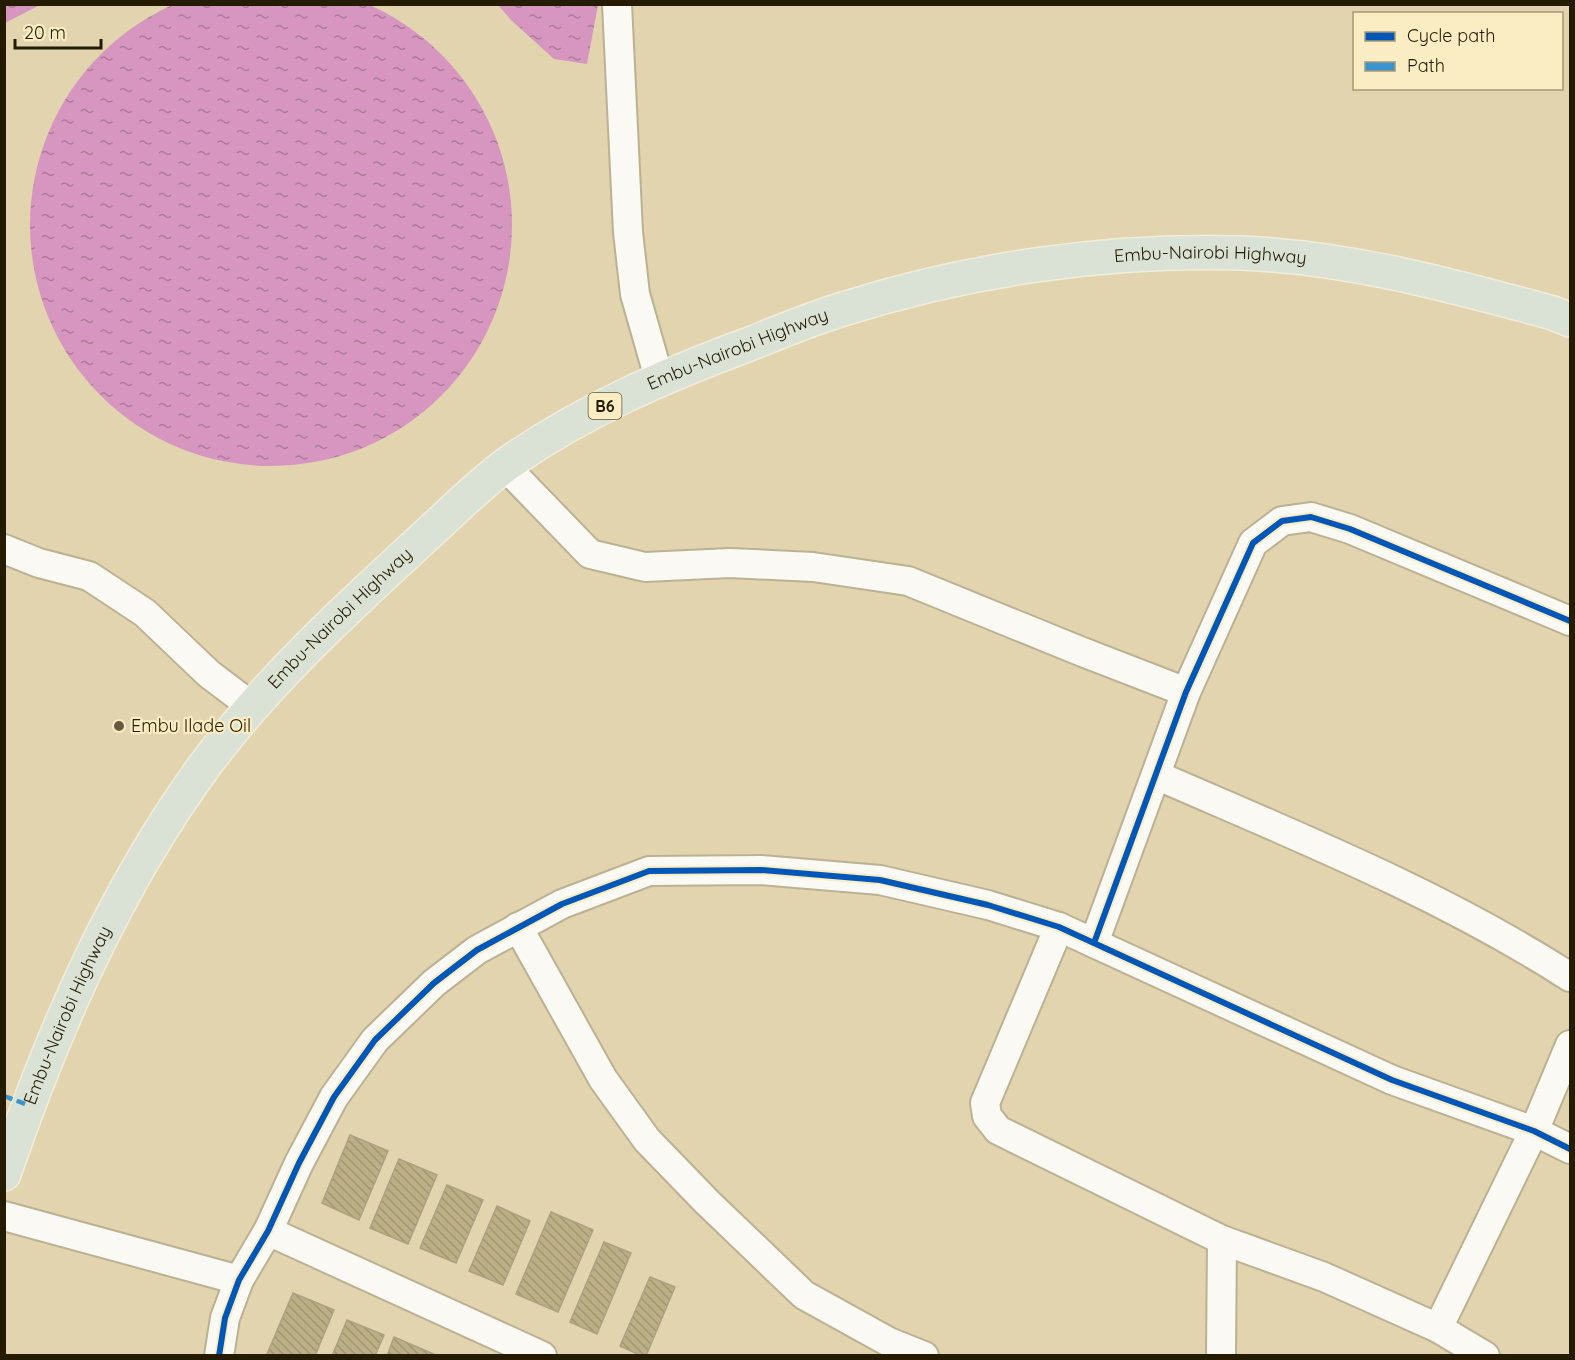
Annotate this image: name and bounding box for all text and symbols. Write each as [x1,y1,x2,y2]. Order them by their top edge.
scale bar [15,12,100,50]
legend [1353,12,1563,90]
text: 20 m [24,21,66,44]
text: Cycle path [1407,24,1495,47]
text: Path [1407,54,1445,77]
street label: Embu-Nairobi Highway [1113,240,1308,269]
street label: Embu-Nairobi Highway [643,303,831,395]
road number: B6 [588,393,622,419]
street label: Embu-Nairobi Highway [262,542,417,693]
place label: Embu Ilade Oil [131,714,251,737]
marker: Embu Ilade Oil [112,719,126,733]
street label: Embu-Nairobi Highway [18,922,116,1108]

